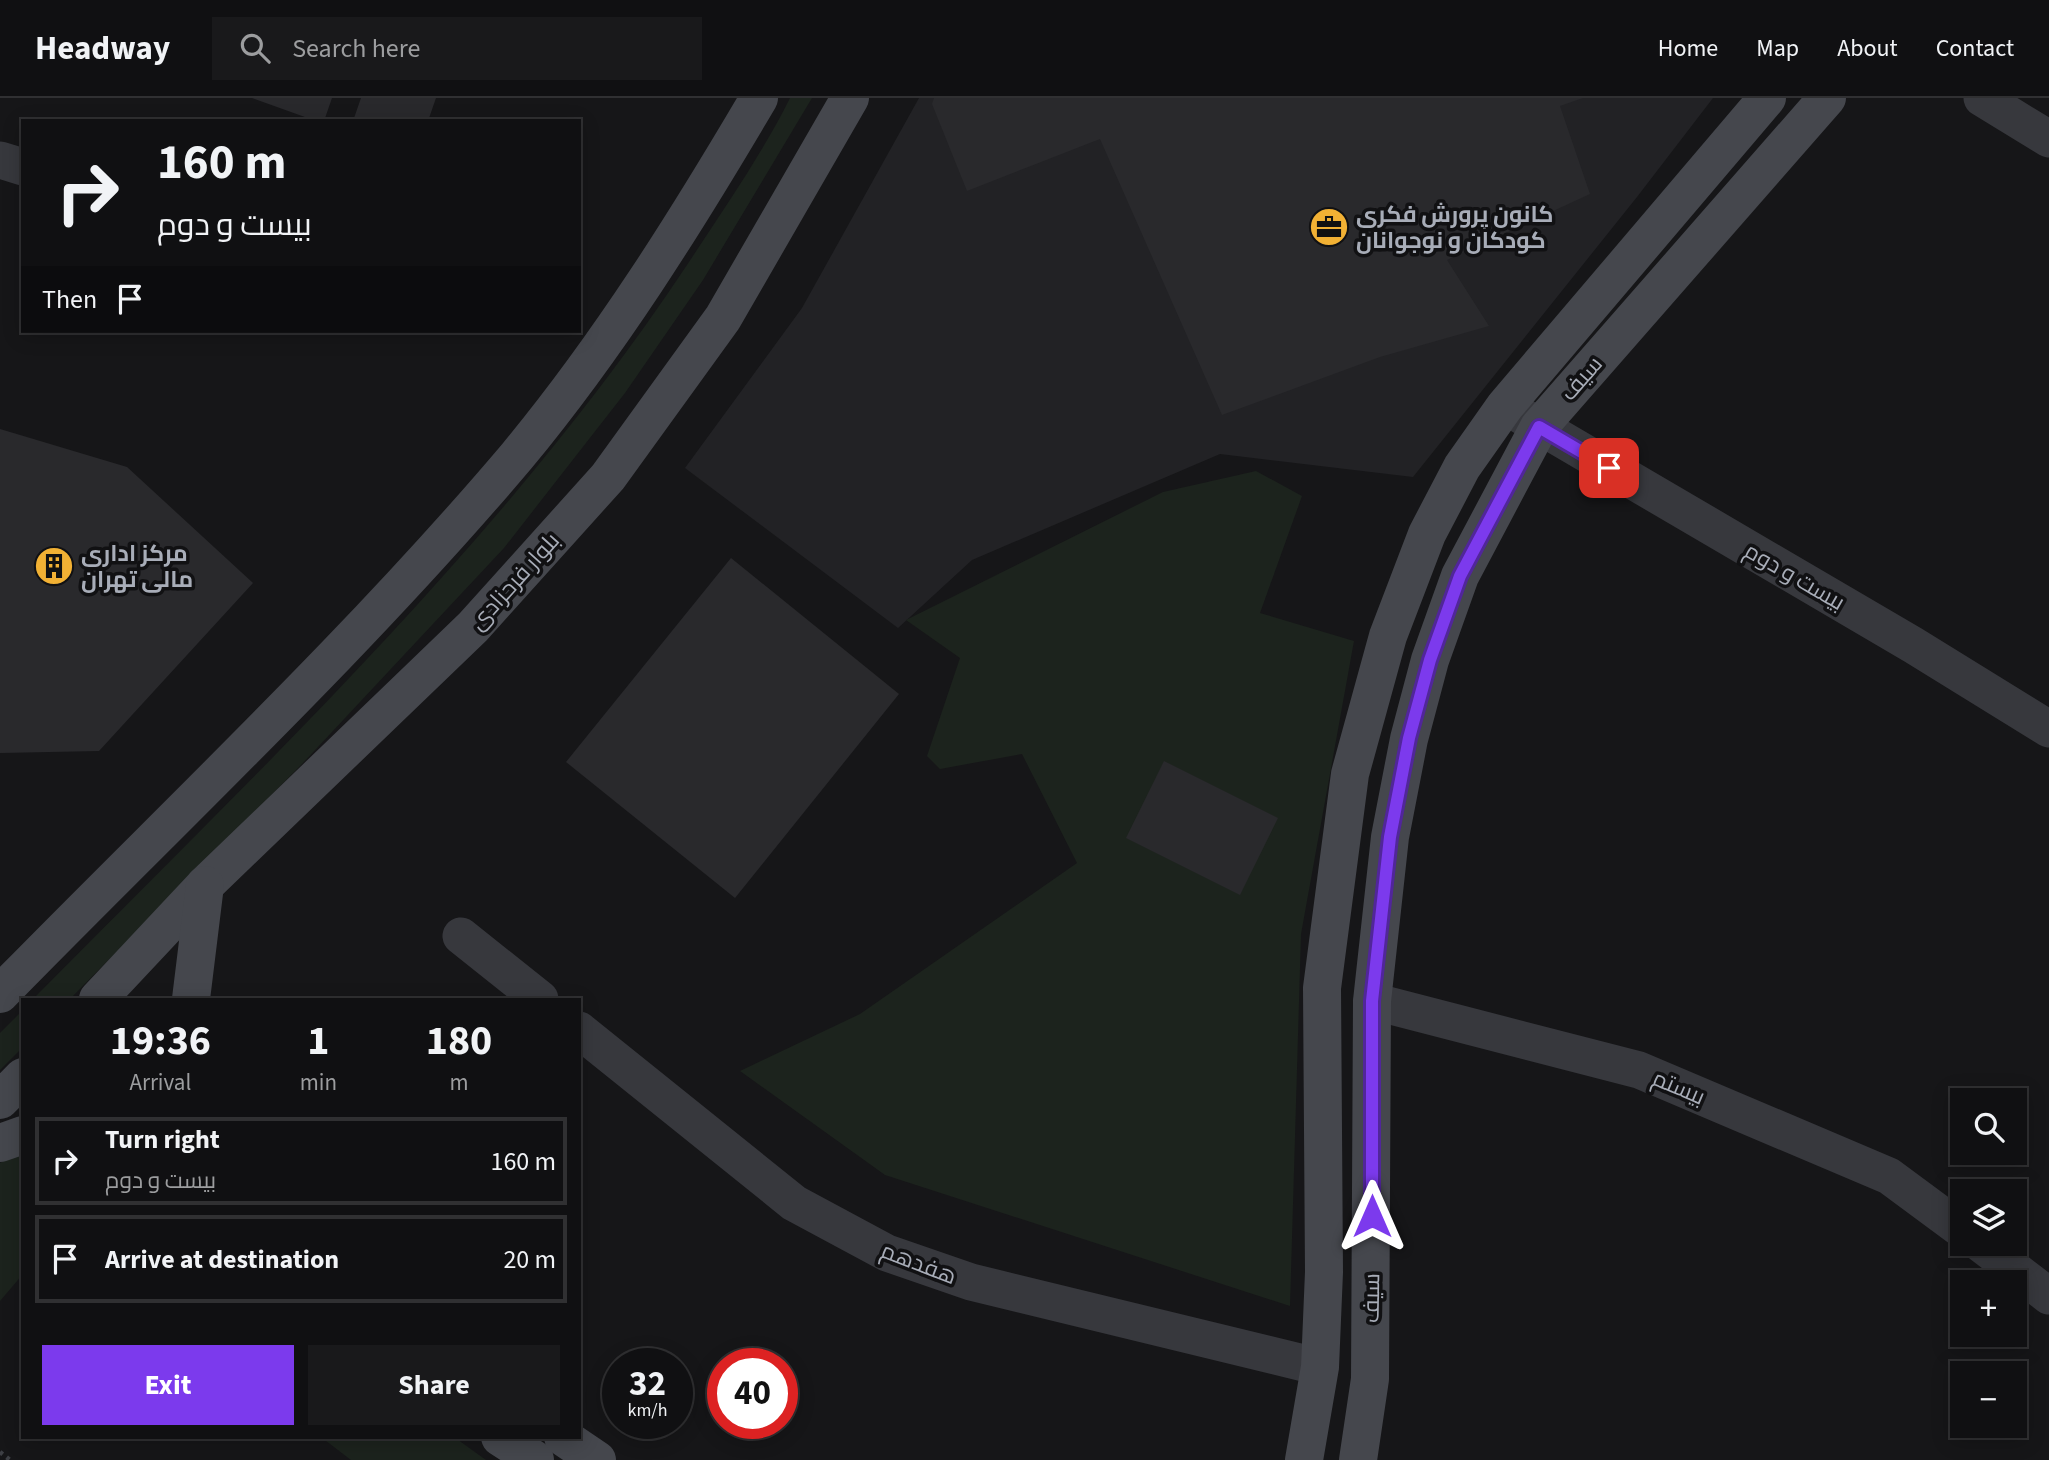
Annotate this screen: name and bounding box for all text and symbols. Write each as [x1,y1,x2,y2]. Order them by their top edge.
search box [212,17,702,80]
text: Headway [35,25,170,72]
icon: search [236,29,274,67]
text: Search here [292,30,420,67]
text: Home [1658,31,1718,66]
text: Map [1756,31,1799,66]
text: About [1837,31,1898,66]
text: Contact [1936,31,2014,66]
text: 160 m [157,128,286,198]
icon: right [42,147,133,238]
place label: کانون پرورش فکری کودکان و نوجوانان [1356,198,1553,257]
text: بیست و دوم [157,202,312,248]
office icon: کانون پرورش فکری کودکان و نوجوانان [1308,206,1350,248]
icon: arrive [111,280,149,318]
text: Then [42,281,97,318]
street label: سیف [1553,349,1610,408]
pin [1579,438,1639,498]
icon: arrive [1590,449,1628,487]
street label: بلوار فرحزادی [461,525,567,638]
street label: بیست و دوم [1738,534,1851,619]
place label: مرکز اداری مالی تهران [81,537,193,596]
building icon: مرکز اداری مالی تهران [33,545,75,587]
text: 19:36 [110,1011,211,1071]
text: 1 [307,1011,329,1071]
text: 180 [426,1011,492,1071]
street label: بیستم [1647,1062,1710,1113]
text: Arrival [129,1066,191,1099]
text: min [300,1066,337,1099]
text: m [449,1066,469,1099]
map controls [1950,1088,2027,1438]
button: search [1950,1088,2027,1165]
text: Turn right [105,1121,220,1158]
icon: right [46,1142,84,1180]
text: 160 m [490,1143,556,1180]
text: بیست و دوم [105,1164,216,1197]
position arrow [1335,1179,1409,1253]
button: layers [1950,1179,2027,1256]
street label: هفدهم [876,1234,962,1293]
icon: arrive [46,1240,84,1278]
text: Arrive at destination [105,1241,339,1278]
text: 20 m [503,1241,556,1278]
button: + [1950,1270,2027,1347]
street label: سیف [1355,1273,1388,1323]
button: Exit [42,1345,294,1425]
button: Share [308,1345,560,1425]
speed limit sign: 40 [707,1348,798,1439]
text: 32 [629,1359,666,1409]
button: − [1950,1361,2027,1438]
text: km/h [628,1398,667,1423]

